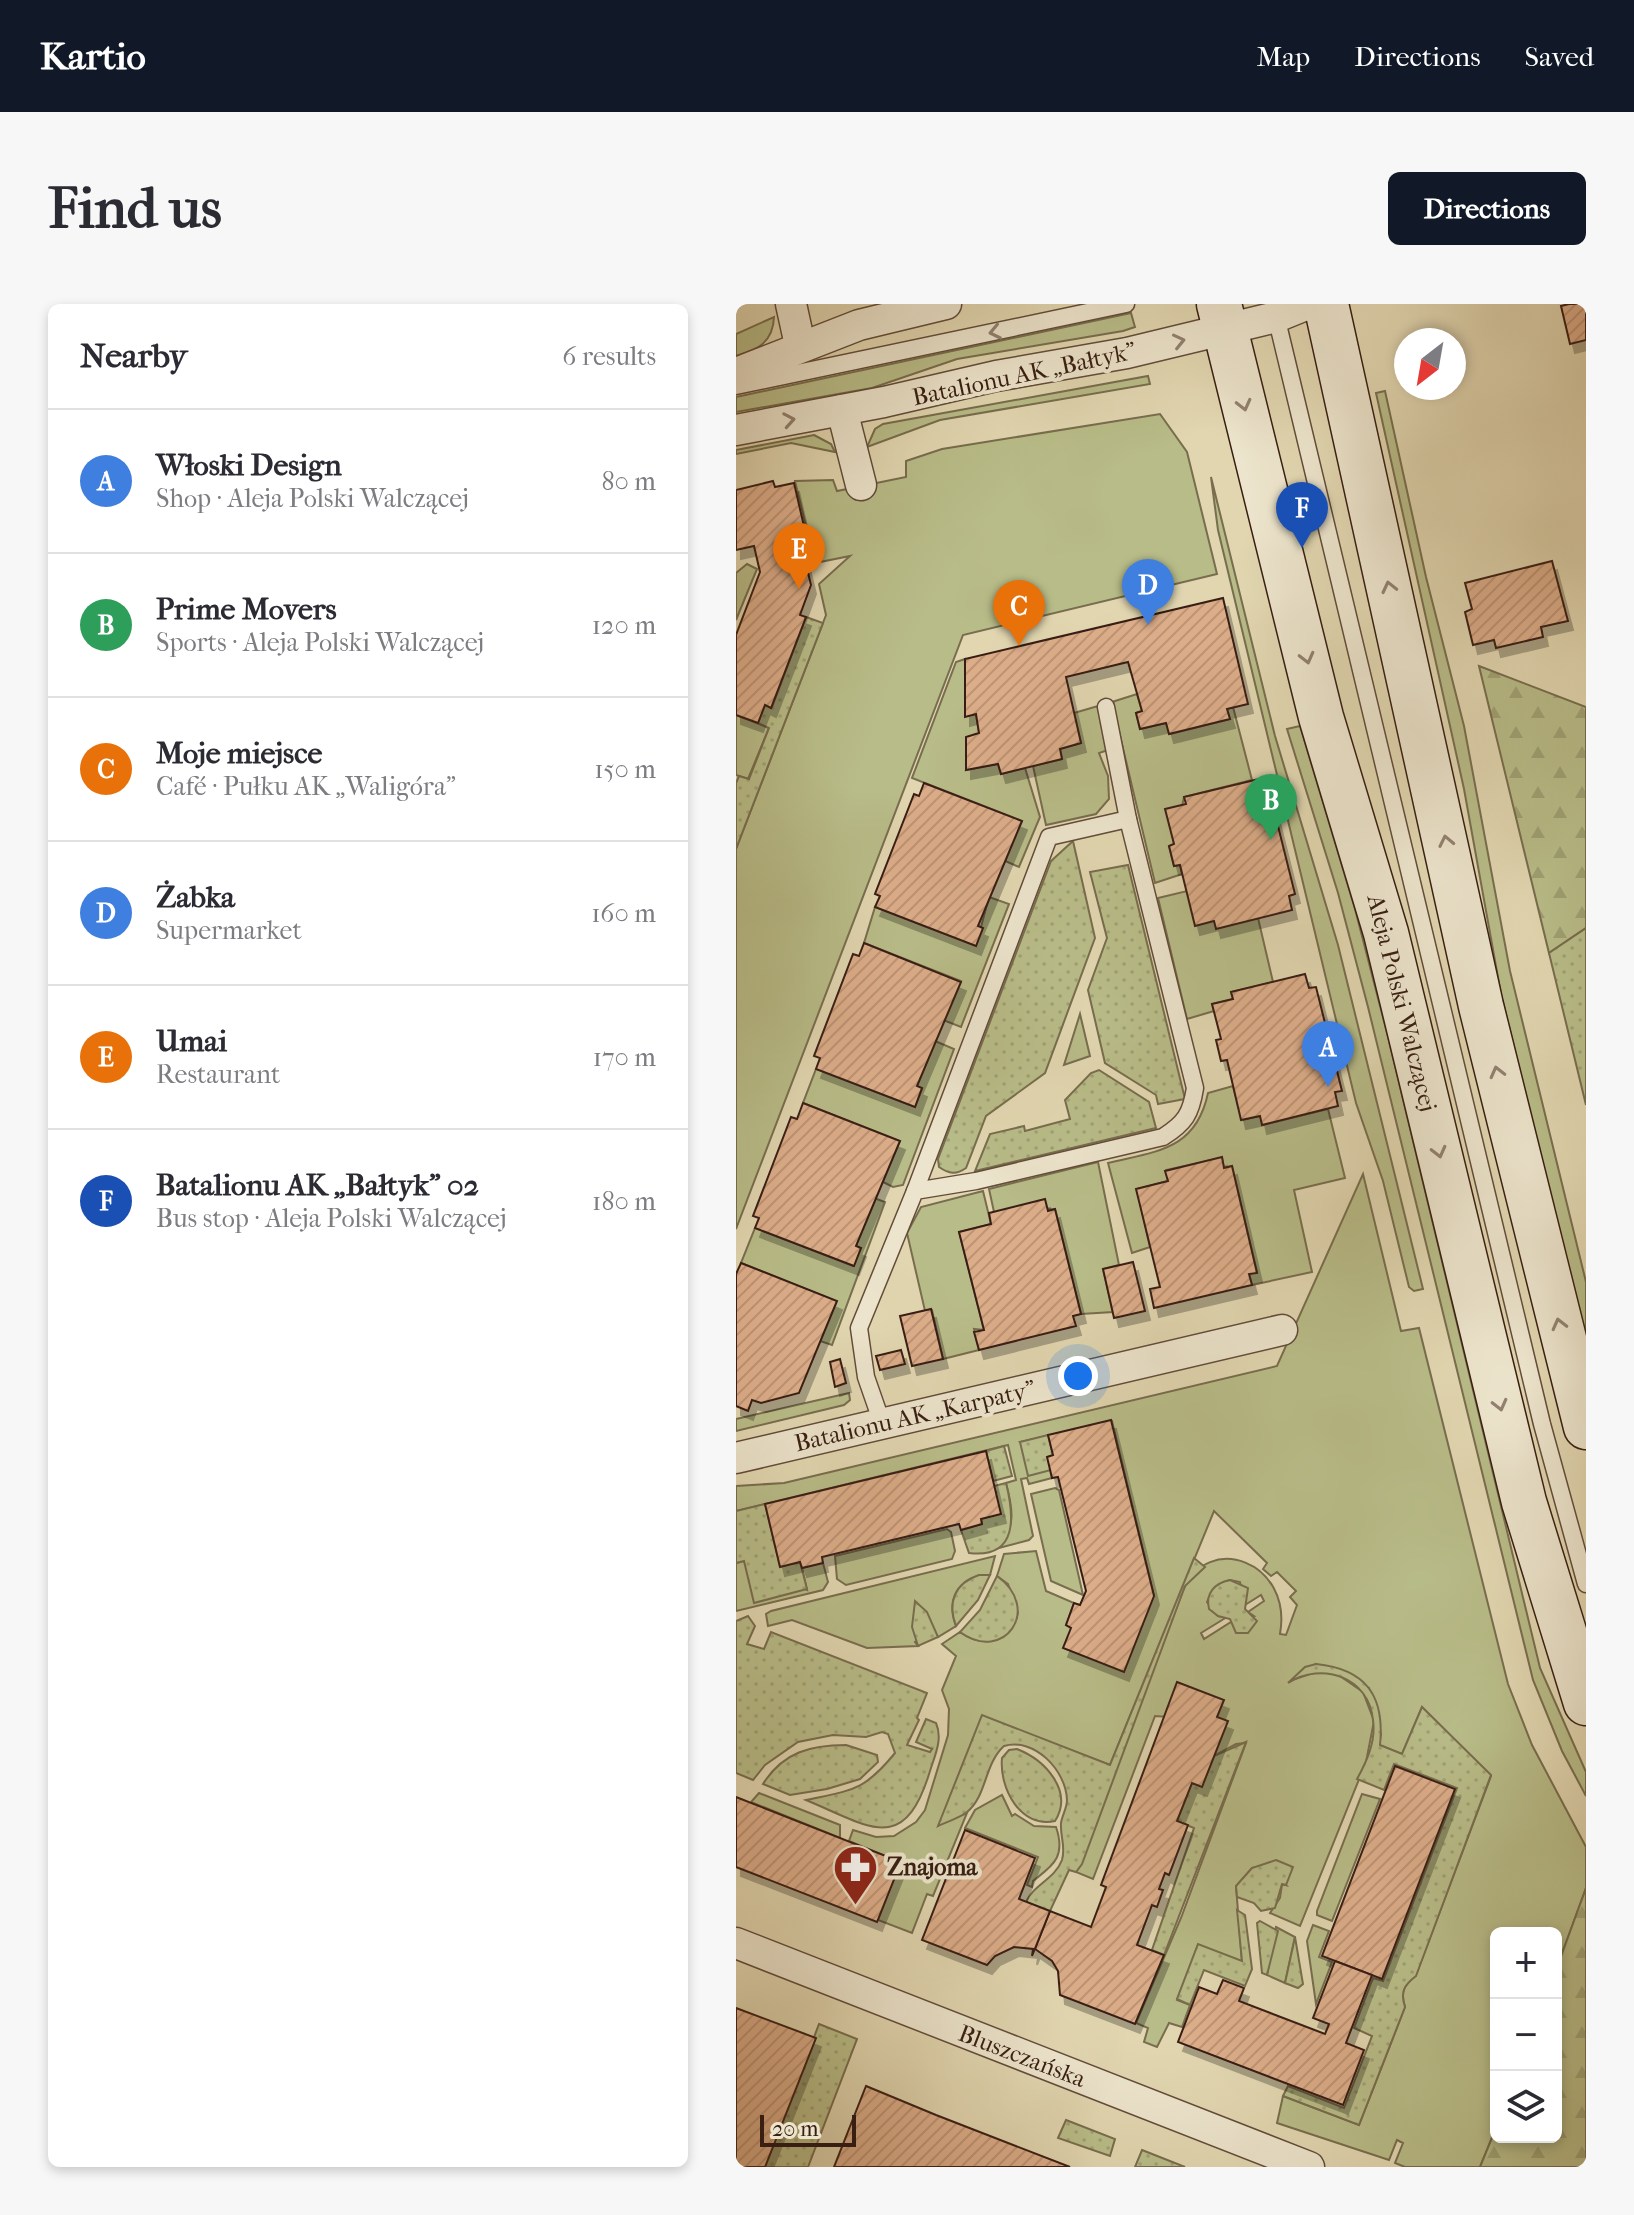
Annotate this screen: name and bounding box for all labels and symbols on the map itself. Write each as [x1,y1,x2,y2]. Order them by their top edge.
one-way arrow [989,323,1003,340]
north arrow [1394,328,1466,400]
one-way arrow [1171,333,1185,350]
street label: Batalionu AK „Bałtyk” [910,337,1138,411]
one-way arrow [1235,398,1252,412]
one-way arrow [782,413,796,430]
pin: F [1276,482,1328,548]
pin: E [773,523,825,589]
pin: D [1122,559,1174,625]
pin: C [993,580,1045,646]
one-way arrow [1381,581,1398,595]
one-way arrow [1297,650,1314,664]
pin: B [1245,774,1297,840]
one-way arrow [1438,835,1455,848]
street label: Aleja Polski Walczącej [1360,891,1443,1115]
pin: A [1302,1021,1354,1087]
one-way arrow [1489,1065,1506,1079]
one-way arrow [1430,1145,1447,1159]
one-way arrow [1551,1318,1568,1332]
your location [1058,1356,1098,1396]
street label: Batalionu AK „Karpaty” [792,1375,1038,1457]
one-way arrow [1491,1397,1508,1411]
pharmacy icon: Znajoma [832,1843,880,1906]
place label: Znajoma [887,1853,978,1881]
street label: Bluszczańska [955,2019,1090,2093]
scale bar [760,2111,856,2147]

